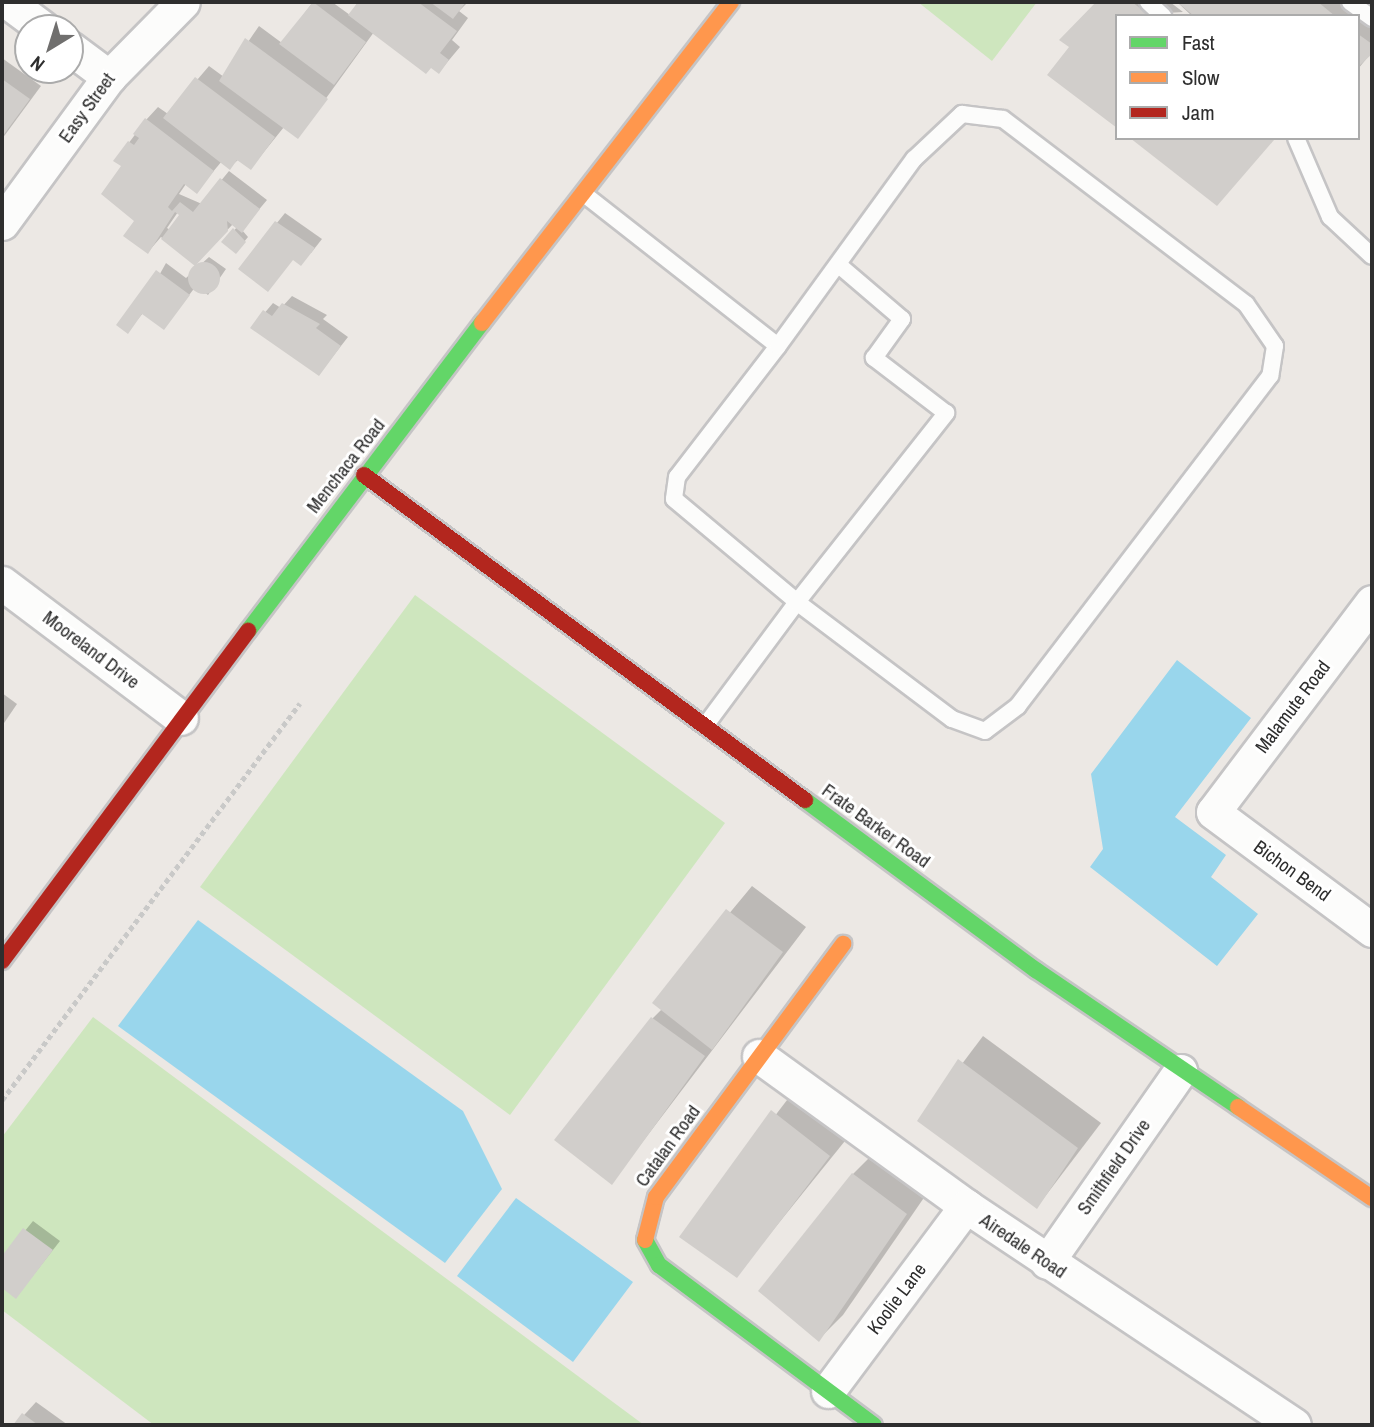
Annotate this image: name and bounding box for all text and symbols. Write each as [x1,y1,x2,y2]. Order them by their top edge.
north arrow [14,14,84,84]
legend [1115,14,1360,140]
text: Fast [1182,28,1215,57]
text: N [25,50,50,78]
text: Slow [1182,63,1219,92]
street label: Easy Street [54,69,120,147]
text: Jam [1182,98,1215,127]
street label: Menchaca Road [302,414,390,518]
street label: Mooreland Drive [38,606,144,694]
street label: Malamute Road [1251,656,1335,758]
street label: Frate Barker Road [817,779,935,873]
street label: Bichon Bend [1249,836,1335,906]
street label: Catalan Road [631,1101,705,1191]
street label: Smithfield Drive [1073,1115,1155,1219]
street label: Airedale Road [975,1209,1071,1283]
street label: Koolie Lane [863,1259,931,1339]

